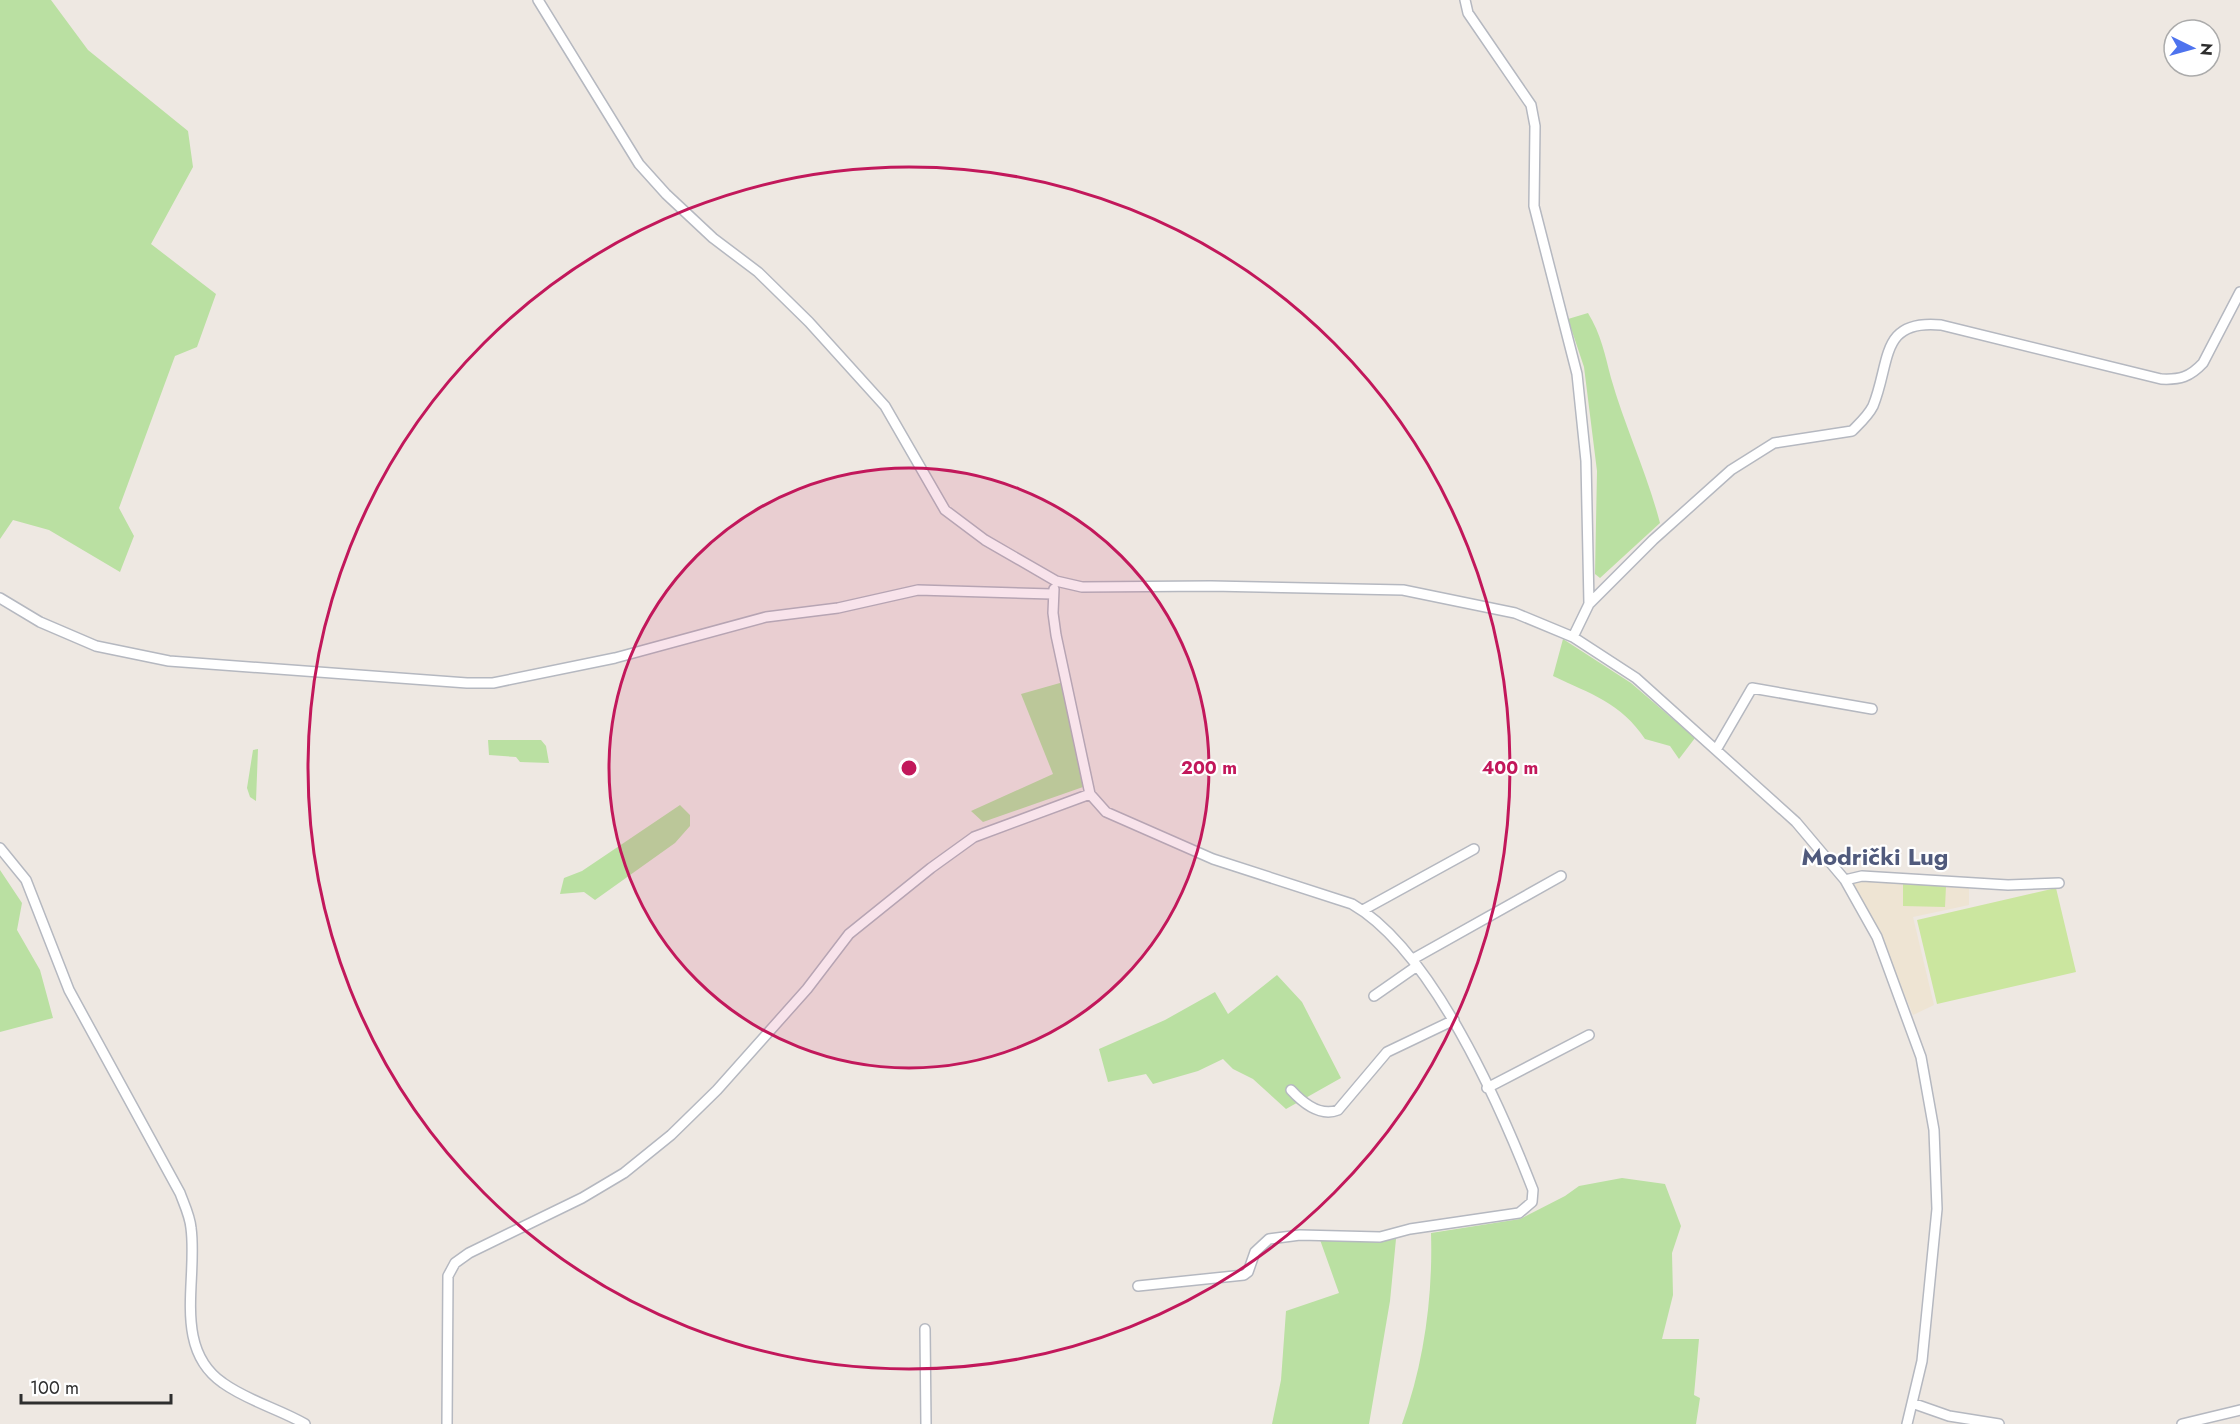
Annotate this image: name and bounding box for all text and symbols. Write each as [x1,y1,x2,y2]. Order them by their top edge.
north arrow [2162,18,2222,78]
text: N [2194,42,2218,57]
text: 200 m [1181,755,1237,781]
text: 400 m [1482,755,1538,781]
centre of rings [899,758,919,778]
district label: Modrički Lug [1802,839,1949,874]
scale bar [21,1367,171,1405]
text: 100 m [30,1375,79,1401]

